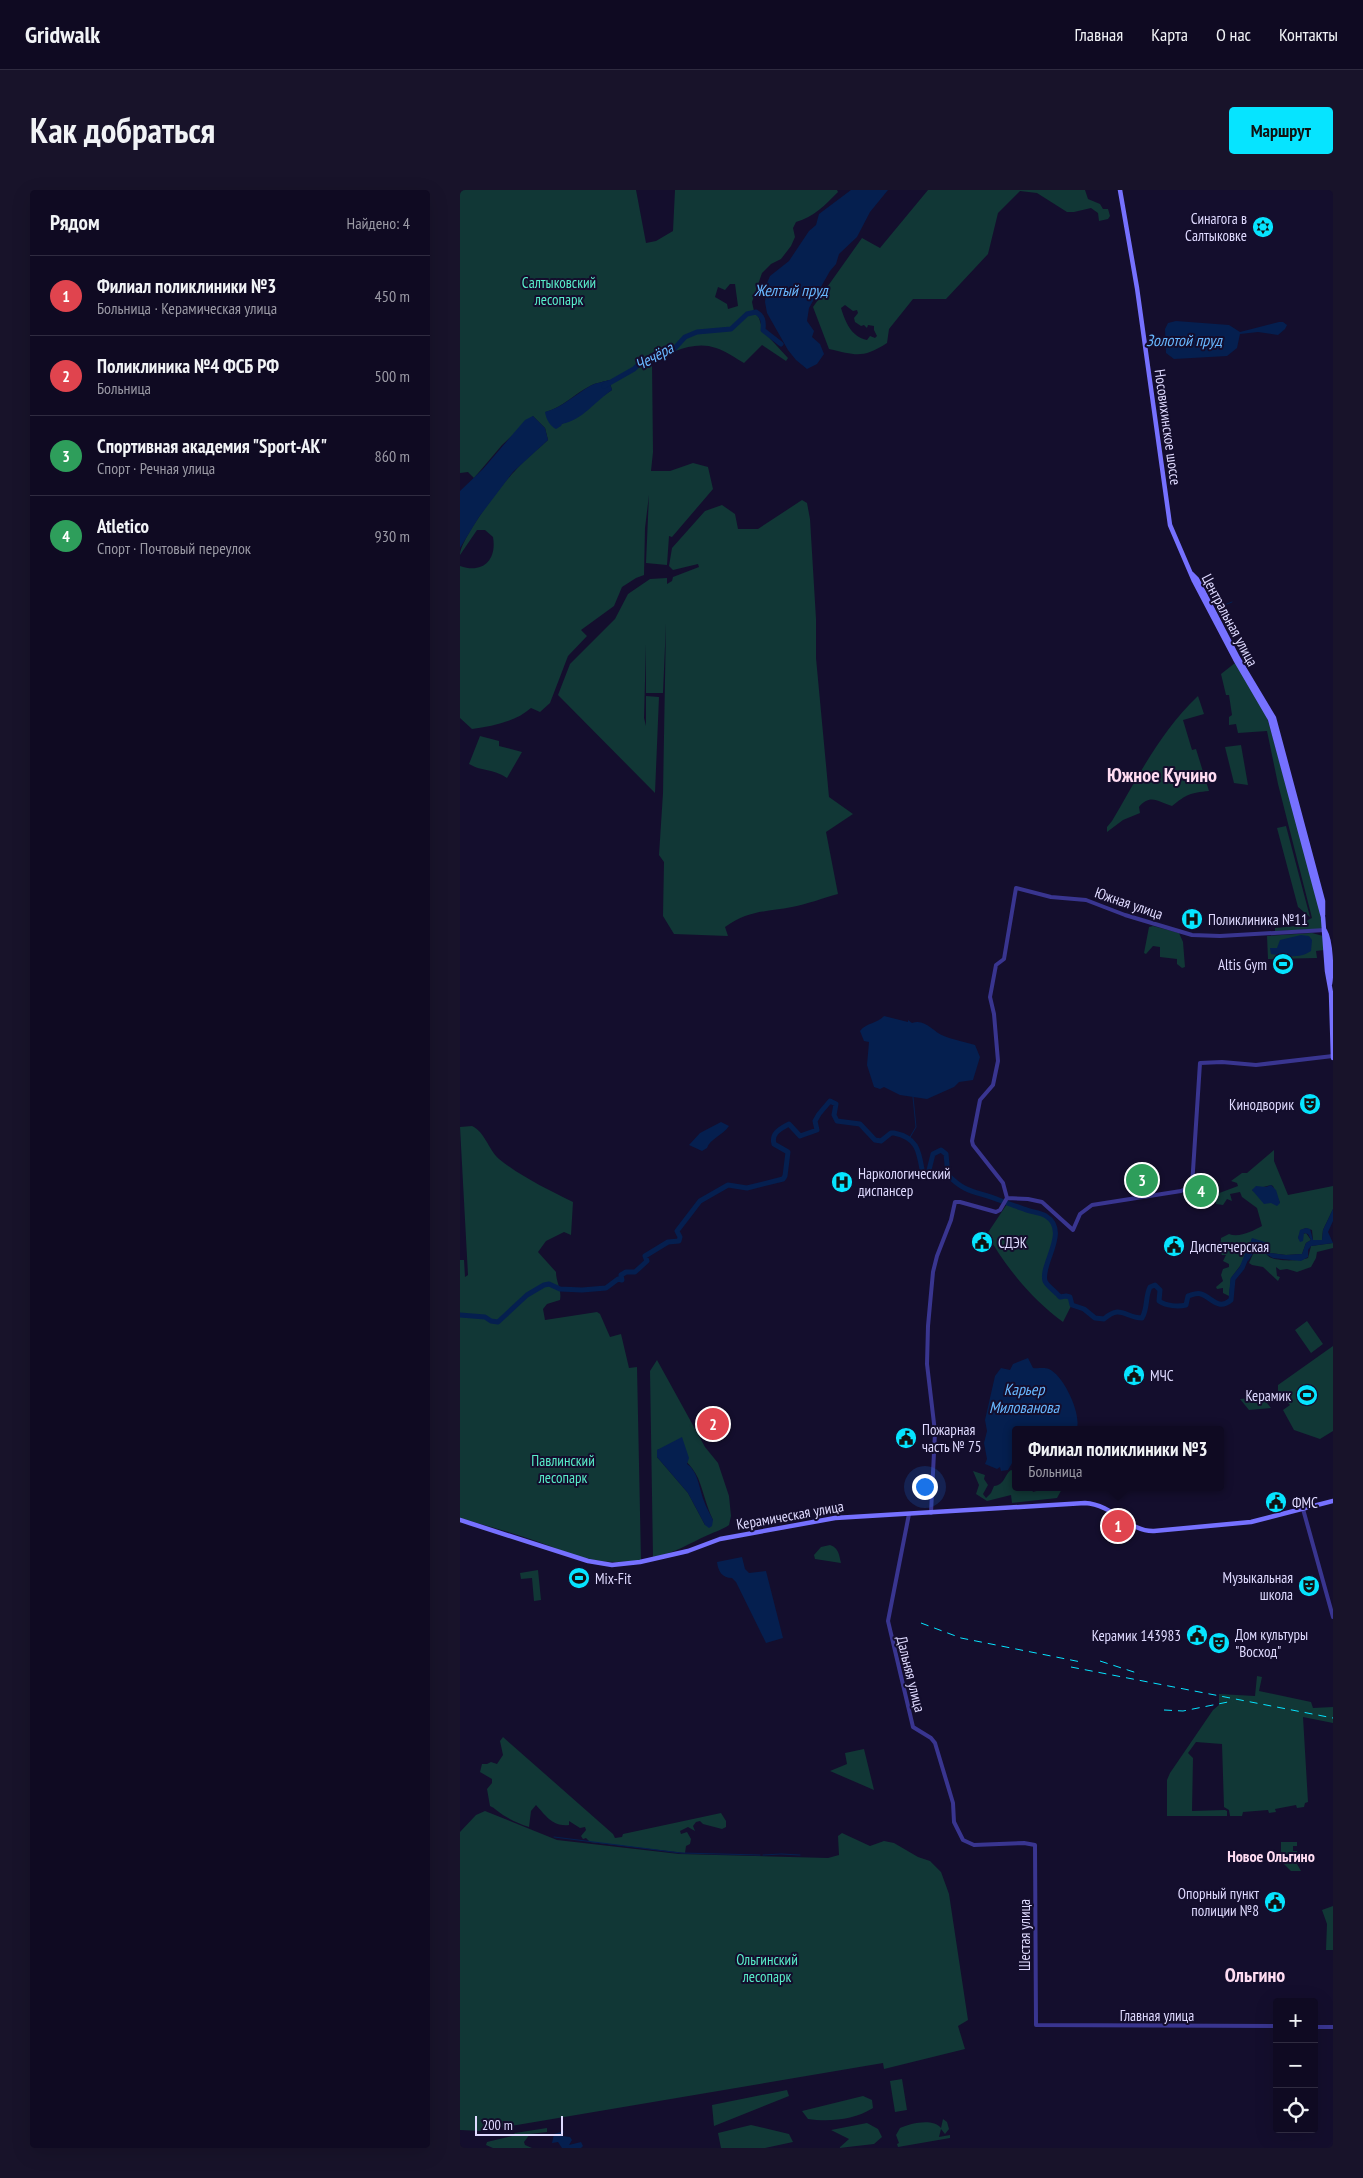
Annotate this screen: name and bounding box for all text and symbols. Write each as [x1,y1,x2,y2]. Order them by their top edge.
text: Gridwalk [25,19,100,50]
text: Главная [1075,23,1123,46]
text: Карта [1151,23,1188,46]
text: О нас [1216,23,1251,46]
text: Контакты [1279,23,1338,46]
text: Как добраться [30,107,215,153]
button: Маршрут [1229,107,1333,154]
text: Рядом [50,209,100,236]
place label: Синагога в Салтыковке [1185,209,1247,245]
text: Найдено: 4 [347,213,410,233]
synagogue icon: Синагога в Салтыковке [1251,215,1275,239]
park label: Салтыковский лесопарк [522,273,596,309]
text: Филиал поликлиники №3 [97,274,276,298]
water label: Желтый пруд [753,280,829,300]
text: 1 [62,286,70,306]
text: 450 m [375,286,410,306]
text: Больница · Керамическая улица [97,298,277,318]
water label: Золотой пруд [1146,330,1223,350]
water label: Чечёра [631,337,678,375]
text: Поликлиника №4 ФСБ РФ [97,354,279,378]
text: 2 [62,366,70,386]
text: 500 m [375,366,410,386]
street label: Носовихинское шоссе [1150,368,1186,486]
text: Больница [97,378,151,398]
text: Спортивная академия "Sport-AK" [97,434,327,458]
text: 3 [62,446,70,466]
text: 860 m [375,446,410,466]
text: Спорт · Речная улица [97,458,215,478]
text: Atletico [97,514,149,538]
text: 4 [62,526,70,546]
text: 930 m [375,526,410,546]
text: Спорт · Почтовый переулок [97,538,251,558]
street label: Центральная улица [1198,571,1262,669]
district label: Южное Кучино [1107,762,1217,788]
street label: Южная улица [1092,882,1166,924]
hospital icon: Поликлиника №11 [1180,907,1204,931]
place label: Поликлиника №11 [1208,910,1308,929]
sports icon: Altis Gym [1271,952,1295,976]
place label: Altis Gym [1218,955,1267,974]
theatre icon: Кинодворик [1298,1092,1322,1116]
place label: Кинодворик [1229,1095,1294,1114]
pin: 3 [1126,1161,1158,1199]
place label: Наркологический диспансер [858,1164,951,1200]
hospital icon: Наркологический диспансер [830,1170,854,1194]
pin: 4 [1185,1172,1217,1210]
public building icon: СДЭК [970,1230,994,1254]
place label: СДЭК [998,1233,1028,1252]
public building icon: Диспетчерская [1162,1234,1186,1258]
place label: Диспетчерская [1190,1237,1269,1256]
public building icon: МЧС [1122,1363,1146,1387]
place label: МЧС [1150,1366,1174,1385]
water label: Карьер Милованова [989,1379,1061,1417]
sports icon: Керамик [1295,1383,1319,1407]
place label: Керамик [1245,1386,1291,1405]
pin: 2 [697,1405,729,1443]
place label: Пожарная часть № 75 [922,1420,981,1456]
public building icon: Пожарная часть № 75 [894,1426,918,1450]
popup [1012,1426,1224,1491]
text: Филиал поликлиники №3 [1028,1437,1208,1461]
park label: Павлинский лесопарк [531,1451,595,1487]
text: Больница [1028,1461,1082,1481]
your location [912,1474,938,1500]
public building icon: ФМС [1264,1490,1288,1514]
place label: ФМС [1292,1493,1318,1512]
street label: Керамическая улица [735,1496,845,1534]
pin: 1 [1102,1507,1134,1545]
sports icon: Mix-Fit [567,1566,591,1590]
place label: Музыкальная школа [1223,1568,1293,1604]
place label: Mix-Fit [595,1569,631,1588]
theatre icon: Музыкальная школа [1297,1574,1321,1598]
public building icon: Керамик 143983 [1185,1623,1209,1647]
place label: Дом культуры "Восход" [1235,1625,1308,1661]
place label: Керамик 143983 [1092,1626,1181,1645]
theatre icon: Дом культуры "Восход" [1207,1631,1231,1655]
street label: Дальняя улица [892,1634,930,1714]
district label: Новое Ольгино [1227,1846,1315,1866]
place label: Опорный пункт полиции №8 [1178,1884,1259,1920]
public building icon: Опорный пункт полиции №8 [1263,1890,1287,1914]
street label: Шестая улица [1015,1899,1034,1971]
park label: Ольгинский лесопарк [736,1950,798,1986]
district label: Ольгино [1225,1962,1285,1988]
map controls [1273,1998,1318,2133]
button: + [1273,1998,1318,2043]
street label: Главная улица [1120,2006,1194,2025]
button: − [1273,2043,1318,2088]
button: locate [1273,2088,1318,2133]
scale bar [475,2113,562,2136]
text: 200 m [482,2116,513,2134]

